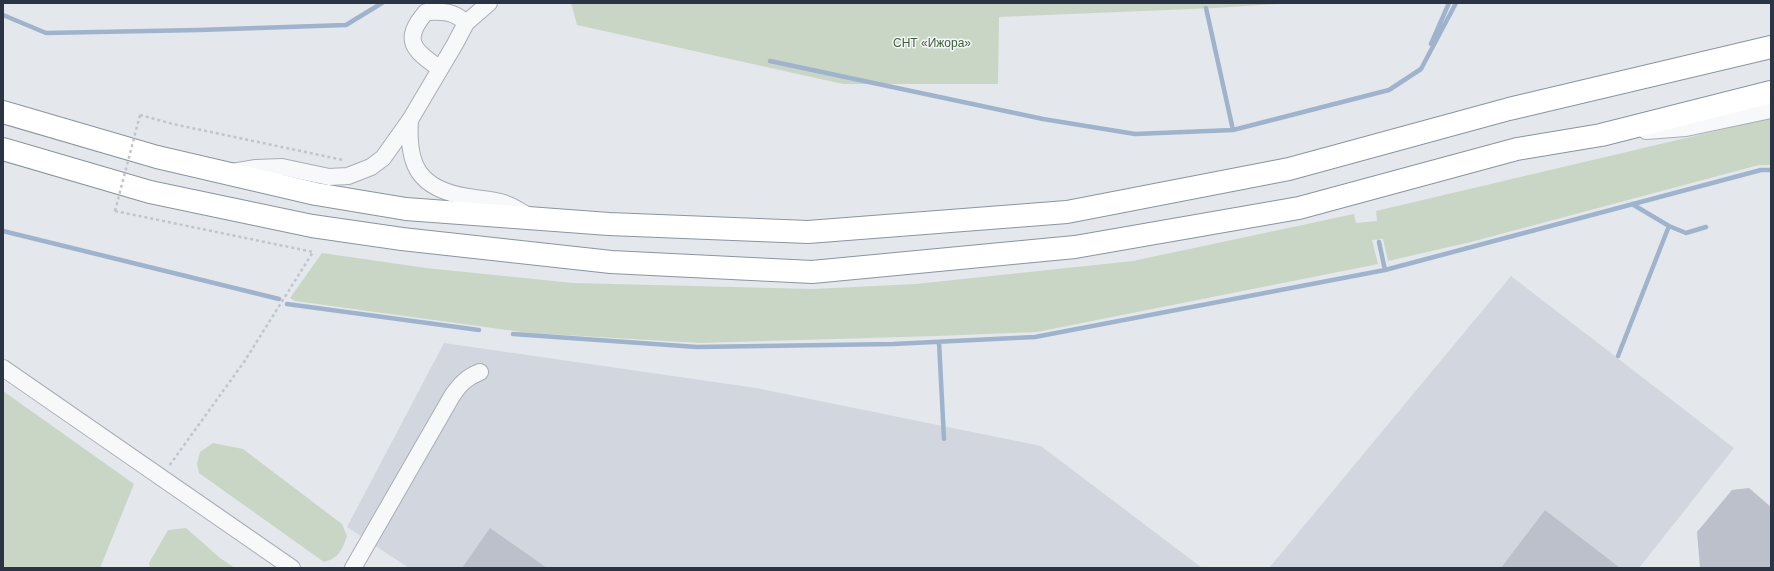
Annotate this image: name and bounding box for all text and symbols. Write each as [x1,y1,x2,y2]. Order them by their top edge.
park label: СНТ «Ижора» [893,37,971,51]

